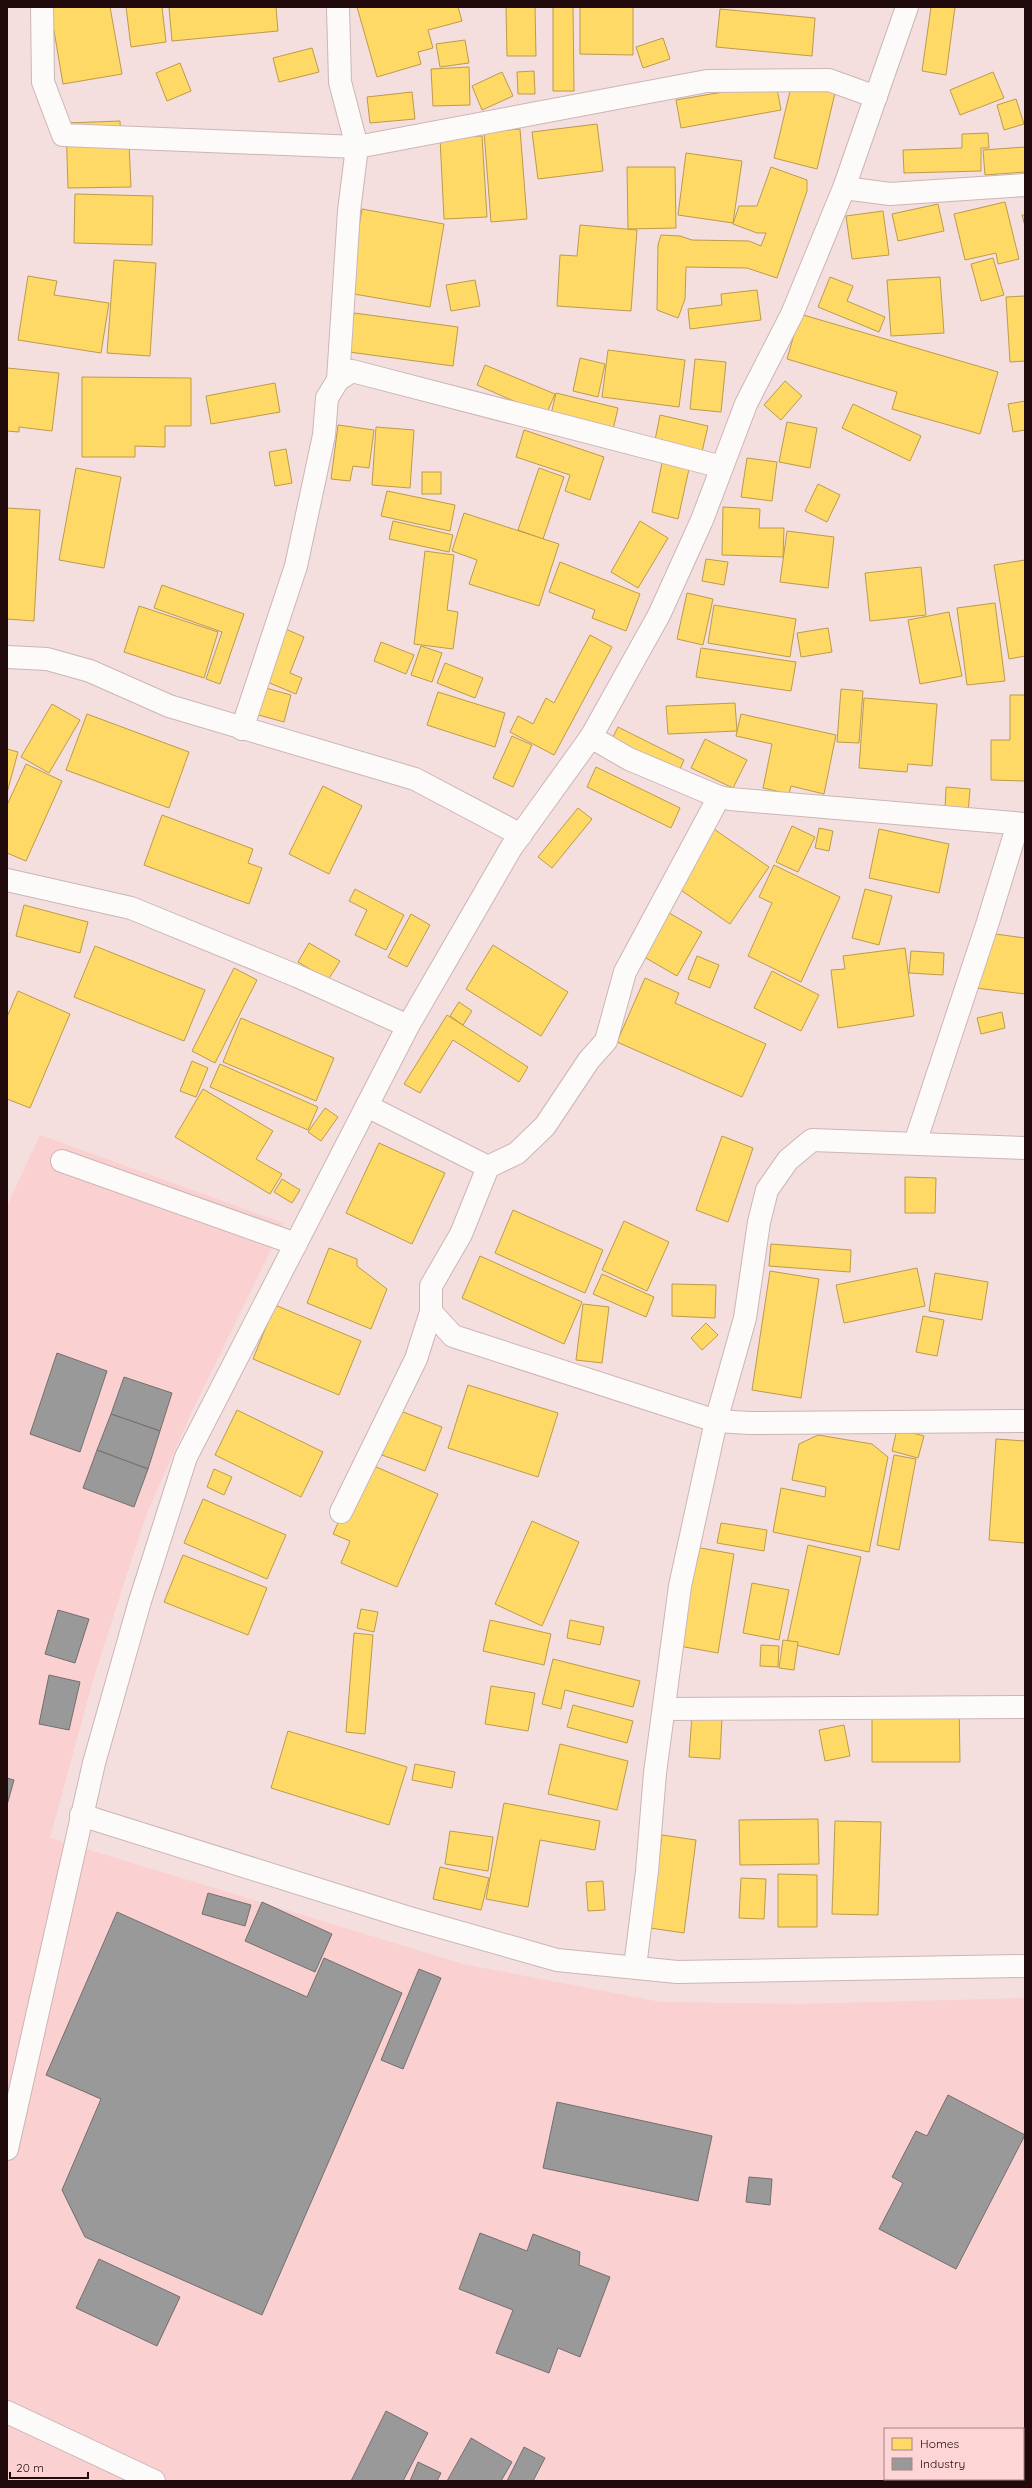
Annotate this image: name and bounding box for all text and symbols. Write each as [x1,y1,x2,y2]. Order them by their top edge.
legend [884,2428,1024,2480]
text: Homes [920,2436,960,2451]
scale bar [10,2454,88,2480]
text: Industry [920,2456,965,2471]
text: 20 m [16,2460,44,2475]

